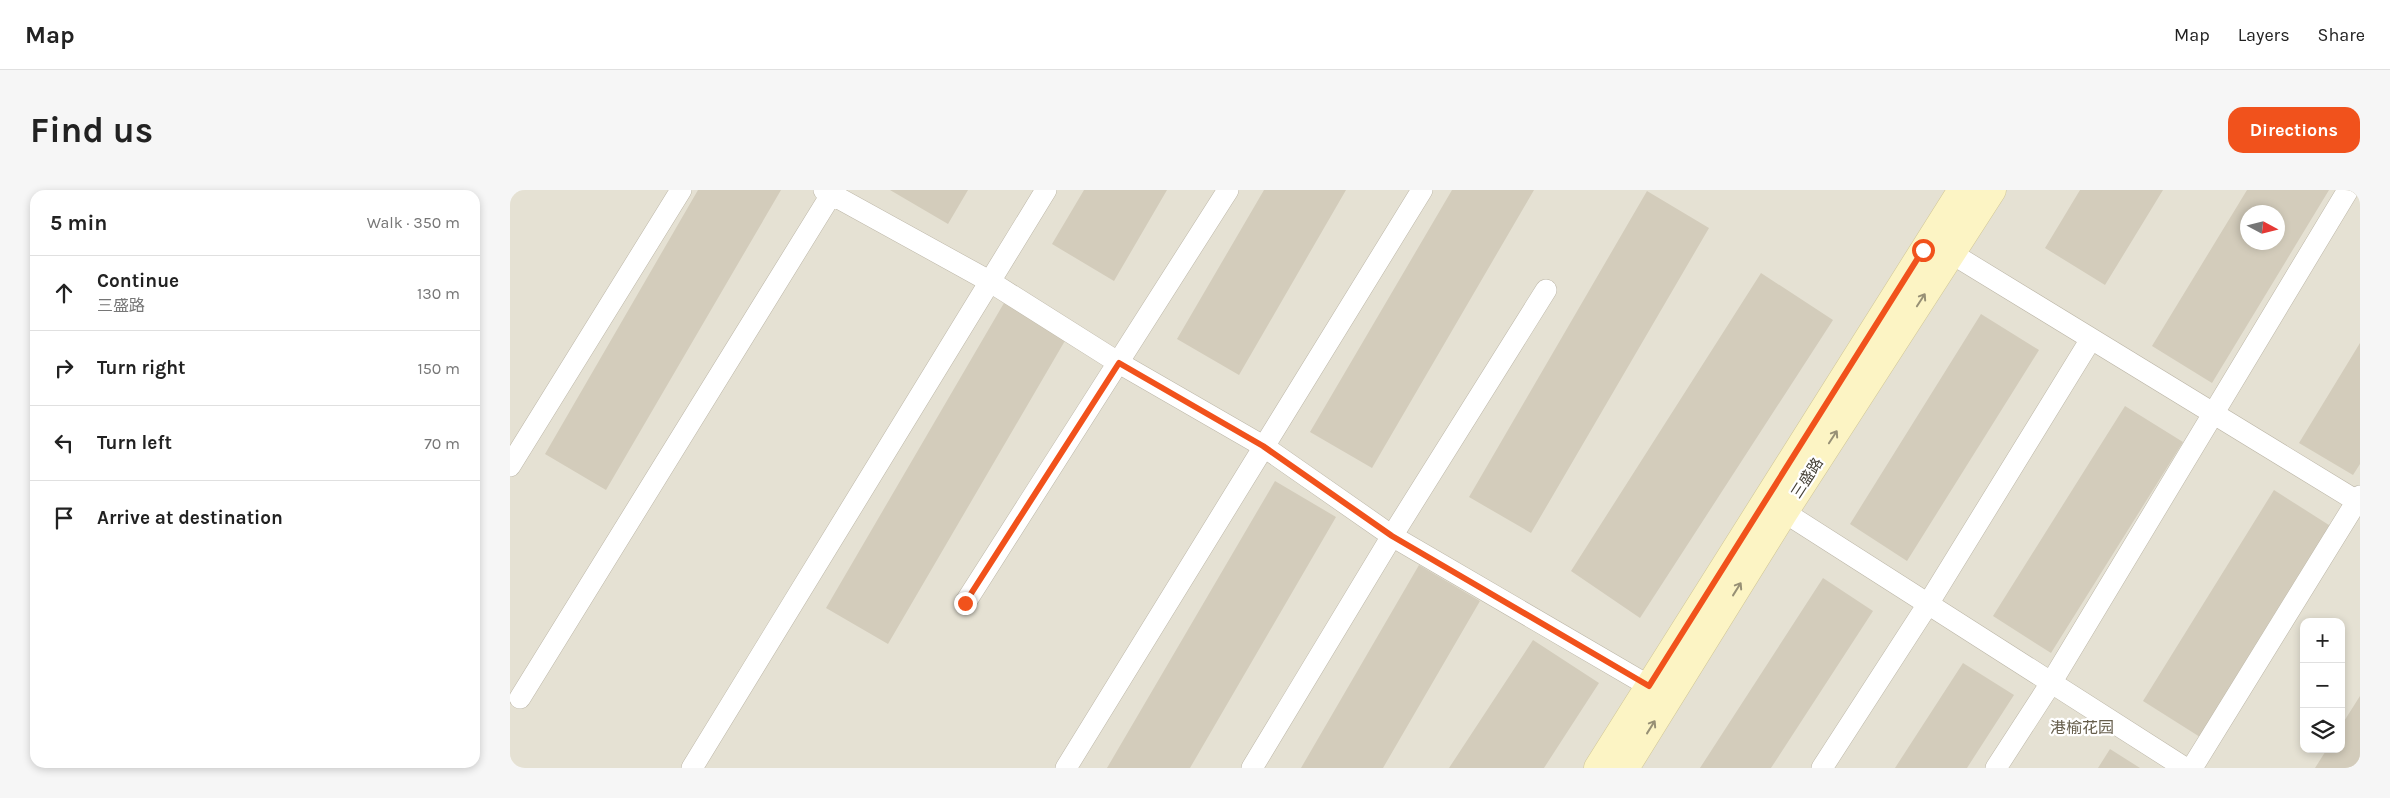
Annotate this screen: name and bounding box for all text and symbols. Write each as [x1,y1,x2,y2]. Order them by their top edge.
text: Map [25,21,75,49]
text: Map [2174,24,2210,46]
text: Layers [2238,24,2290,46]
text: Share [2318,24,2365,46]
button: Directions [2228,107,2360,153]
text: Find us [30,110,153,151]
north arrow [2240,205,2285,250]
text: 5 min [50,211,107,235]
text: Walk · 350 m [367,213,460,232]
route start [1912,239,1935,262]
text: Continue [97,270,179,292]
icon: ahead [50,279,78,307]
text: 130 m [417,284,460,303]
one-way arrow [1916,293,1926,307]
text: 三盛路 [97,296,145,315]
icon: right [50,354,78,382]
text: Turn right [97,357,186,379]
text: 150 m [417,359,460,378]
icon: left [50,429,78,457]
one-way arrow [1828,430,1838,444]
text: Turn left [97,432,172,454]
text: 70 m [424,434,460,453]
street label: 三盛路 [1787,454,1827,502]
icon: arrive [50,504,78,532]
text: Arrive at destination [97,507,283,529]
one-way arrow [1732,582,1742,596]
route end [954,592,977,615]
map controls [2300,618,2345,753]
button: + [2300,618,2345,663]
button: − [2300,663,2345,708]
button: layers [2300,708,2345,753]
district label: 港榆花园 [2050,718,2114,737]
one-way arrow [1646,720,1656,734]

